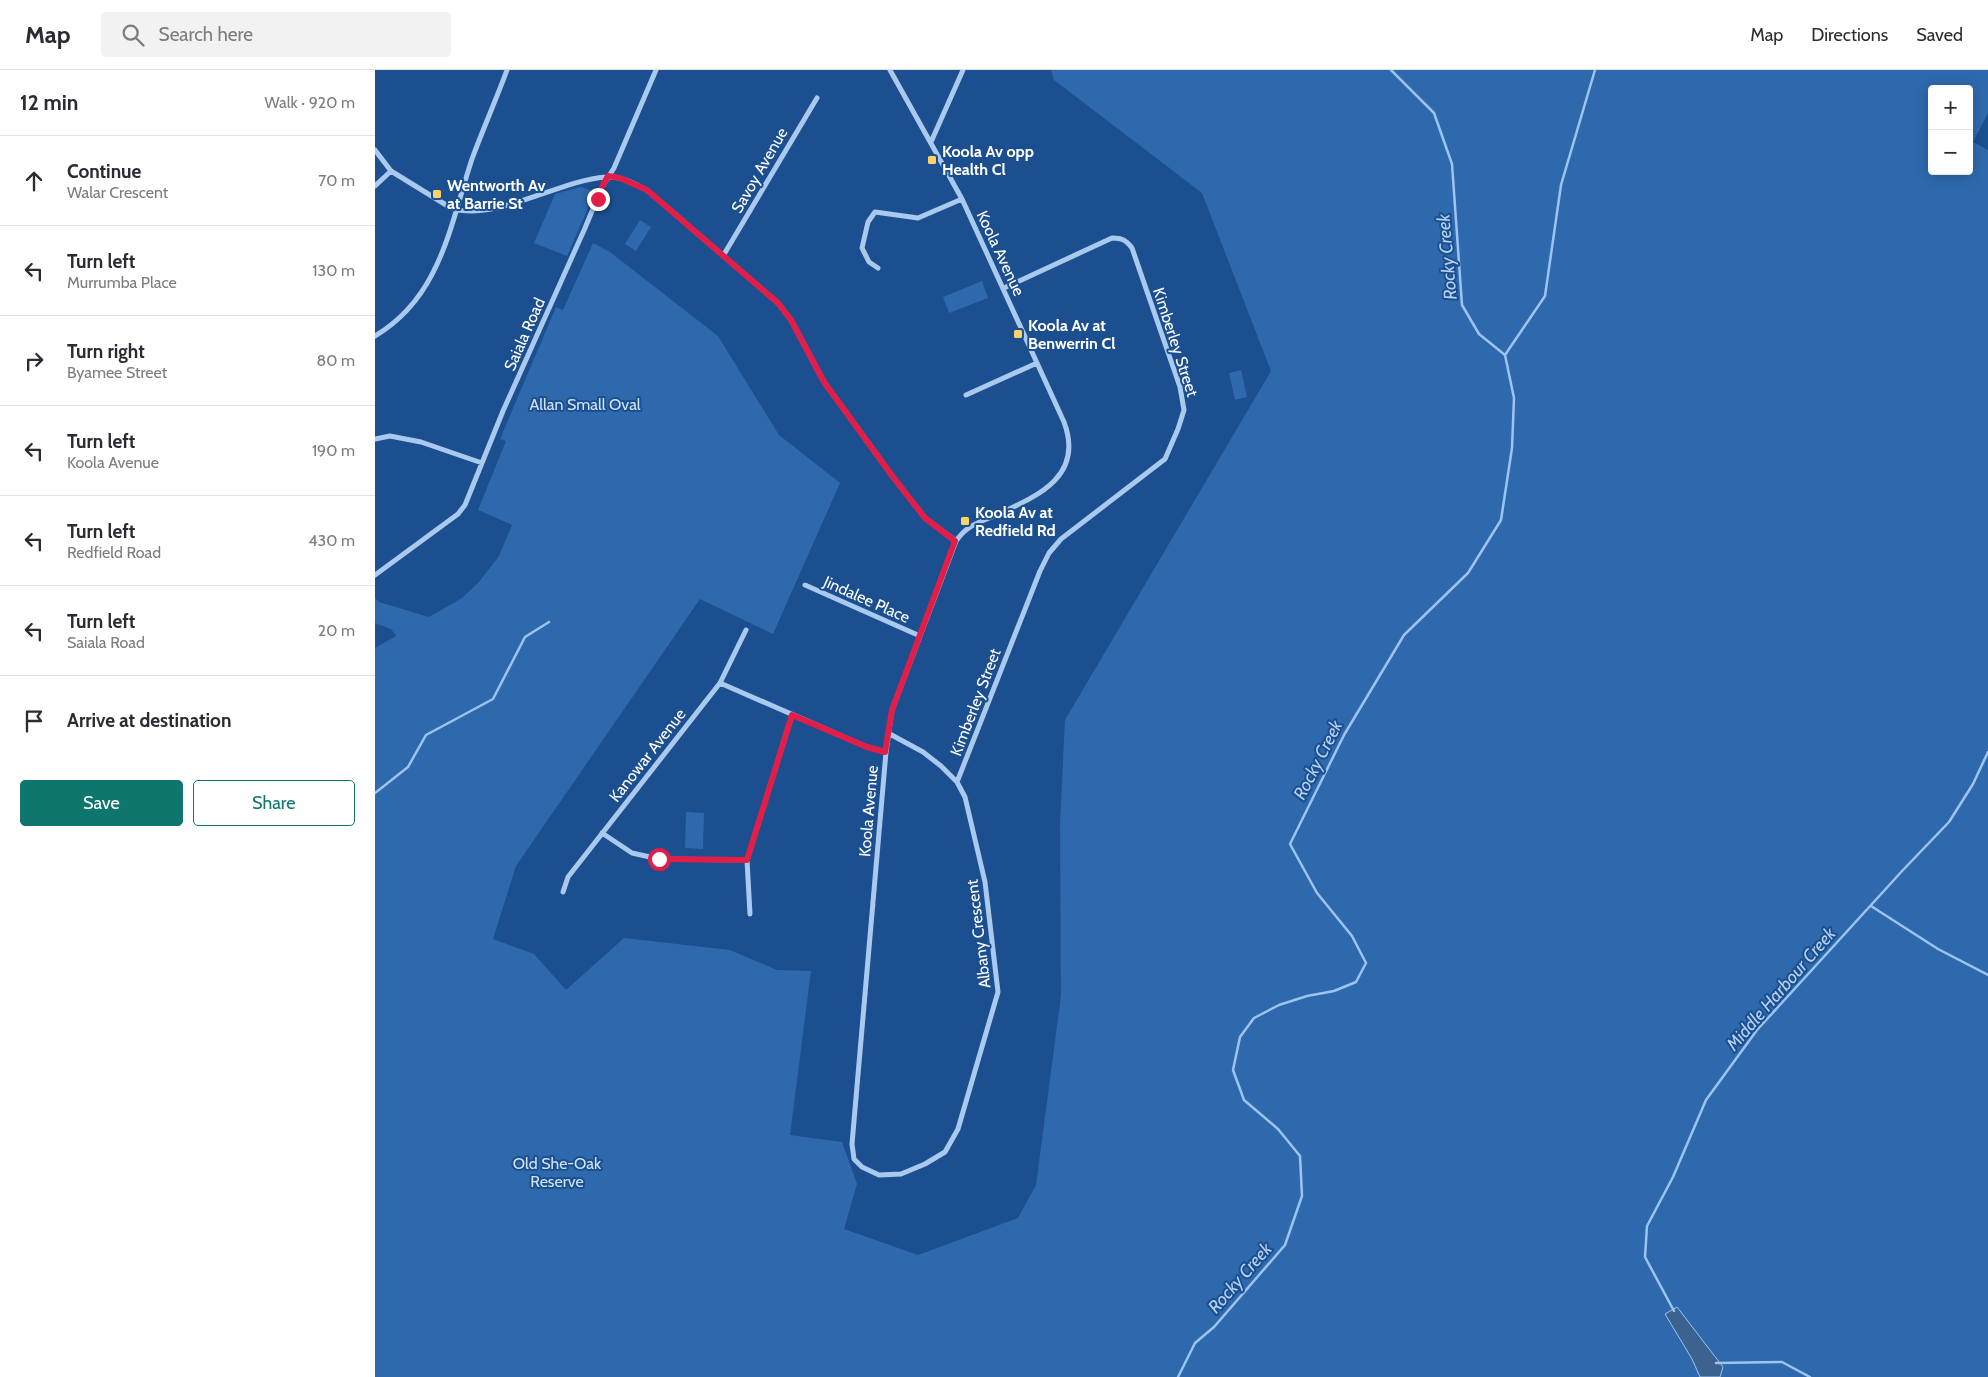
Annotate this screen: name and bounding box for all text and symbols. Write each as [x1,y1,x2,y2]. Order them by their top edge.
search box [101,12,451,57]
text: Map [25,20,71,49]
icon: search [119,21,147,49]
text: Search here [159,23,253,46]
text: Map [1750,24,1783,46]
text: Directions [1811,24,1888,46]
text: Saved [1916,24,1963,46]
map controls [1928,85,1973,175]
button: + [1928,85,1973,130]
text: 12 min [20,90,78,115]
text: Walk · 920 m [265,93,355,112]
street label: Savoy Avenue [727,124,792,216]
button: − [1928,130,1973,175]
place label: Koola Av opp Health Cl [942,142,1034,179]
marker: Koola Av opp Health Cl [926,154,938,166]
text: Continue [67,160,141,183]
icon: ahead [20,167,48,195]
text: 70 m [318,171,355,190]
place label: Wentworth Av at Barrie St [447,176,546,213]
text: Walar Crescent [67,183,168,202]
marker: Wentworth Av at Barrie St [431,188,443,200]
route end [587,188,610,211]
street label: Koola Avenue [973,208,1029,299]
water label: Rocky Creek [1432,212,1462,301]
text: Turn left [67,250,135,273]
icon: left [20,257,48,285]
text: 130 m [312,261,355,280]
text: Murrumba Place [67,273,177,292]
street label: Kimberley Street [1149,285,1202,400]
street label: Saiala Road [500,295,549,374]
place label: Koola Av at Benwerrin Cl [1028,316,1115,353]
marker: Koola Av at Benwerrin Cl [1012,328,1024,340]
text: Turn right [67,340,145,363]
icon: right [20,347,48,375]
text: 80 m [317,351,355,370]
text: Byamee Street [67,363,167,382]
park label: Allan Small Oval [529,395,641,414]
text: Turn left [67,430,135,453]
icon: left [20,437,48,465]
text: 190 m [312,441,355,460]
text: Koola Avenue [67,453,159,472]
place label: Koola Av at Redfield Rd [975,503,1056,540]
marker: Koola Av at Redfield Rd [959,515,971,527]
text: Turn left [67,520,135,543]
icon: left [20,527,48,555]
text: 430 m [308,531,355,550]
text: Redfield Road [67,543,161,562]
street label: Jindalee Place [820,572,913,627]
text: Turn left [67,610,135,633]
icon: left [20,617,48,645]
text: 20 m [318,621,355,640]
text: Saiala Road [67,633,145,652]
street label: Kimberley Street [946,645,1005,759]
street label: Kanowar Avenue [605,705,690,806]
icon: arrive [20,707,48,735]
text: Arrive at destination [67,709,231,732]
water label: Rocky Creek [1289,716,1348,803]
street label: Koola Avenue [855,764,882,858]
button: Save [20,780,183,826]
button: Share [193,780,355,826]
route start [648,848,671,871]
street label: Albany Crescent [962,878,995,989]
water label: Middle Harbour Creek [1721,922,1841,1056]
park label: Old She-Oak Reserve [513,1154,602,1191]
water label: Rocky Creek [1203,1237,1277,1318]

